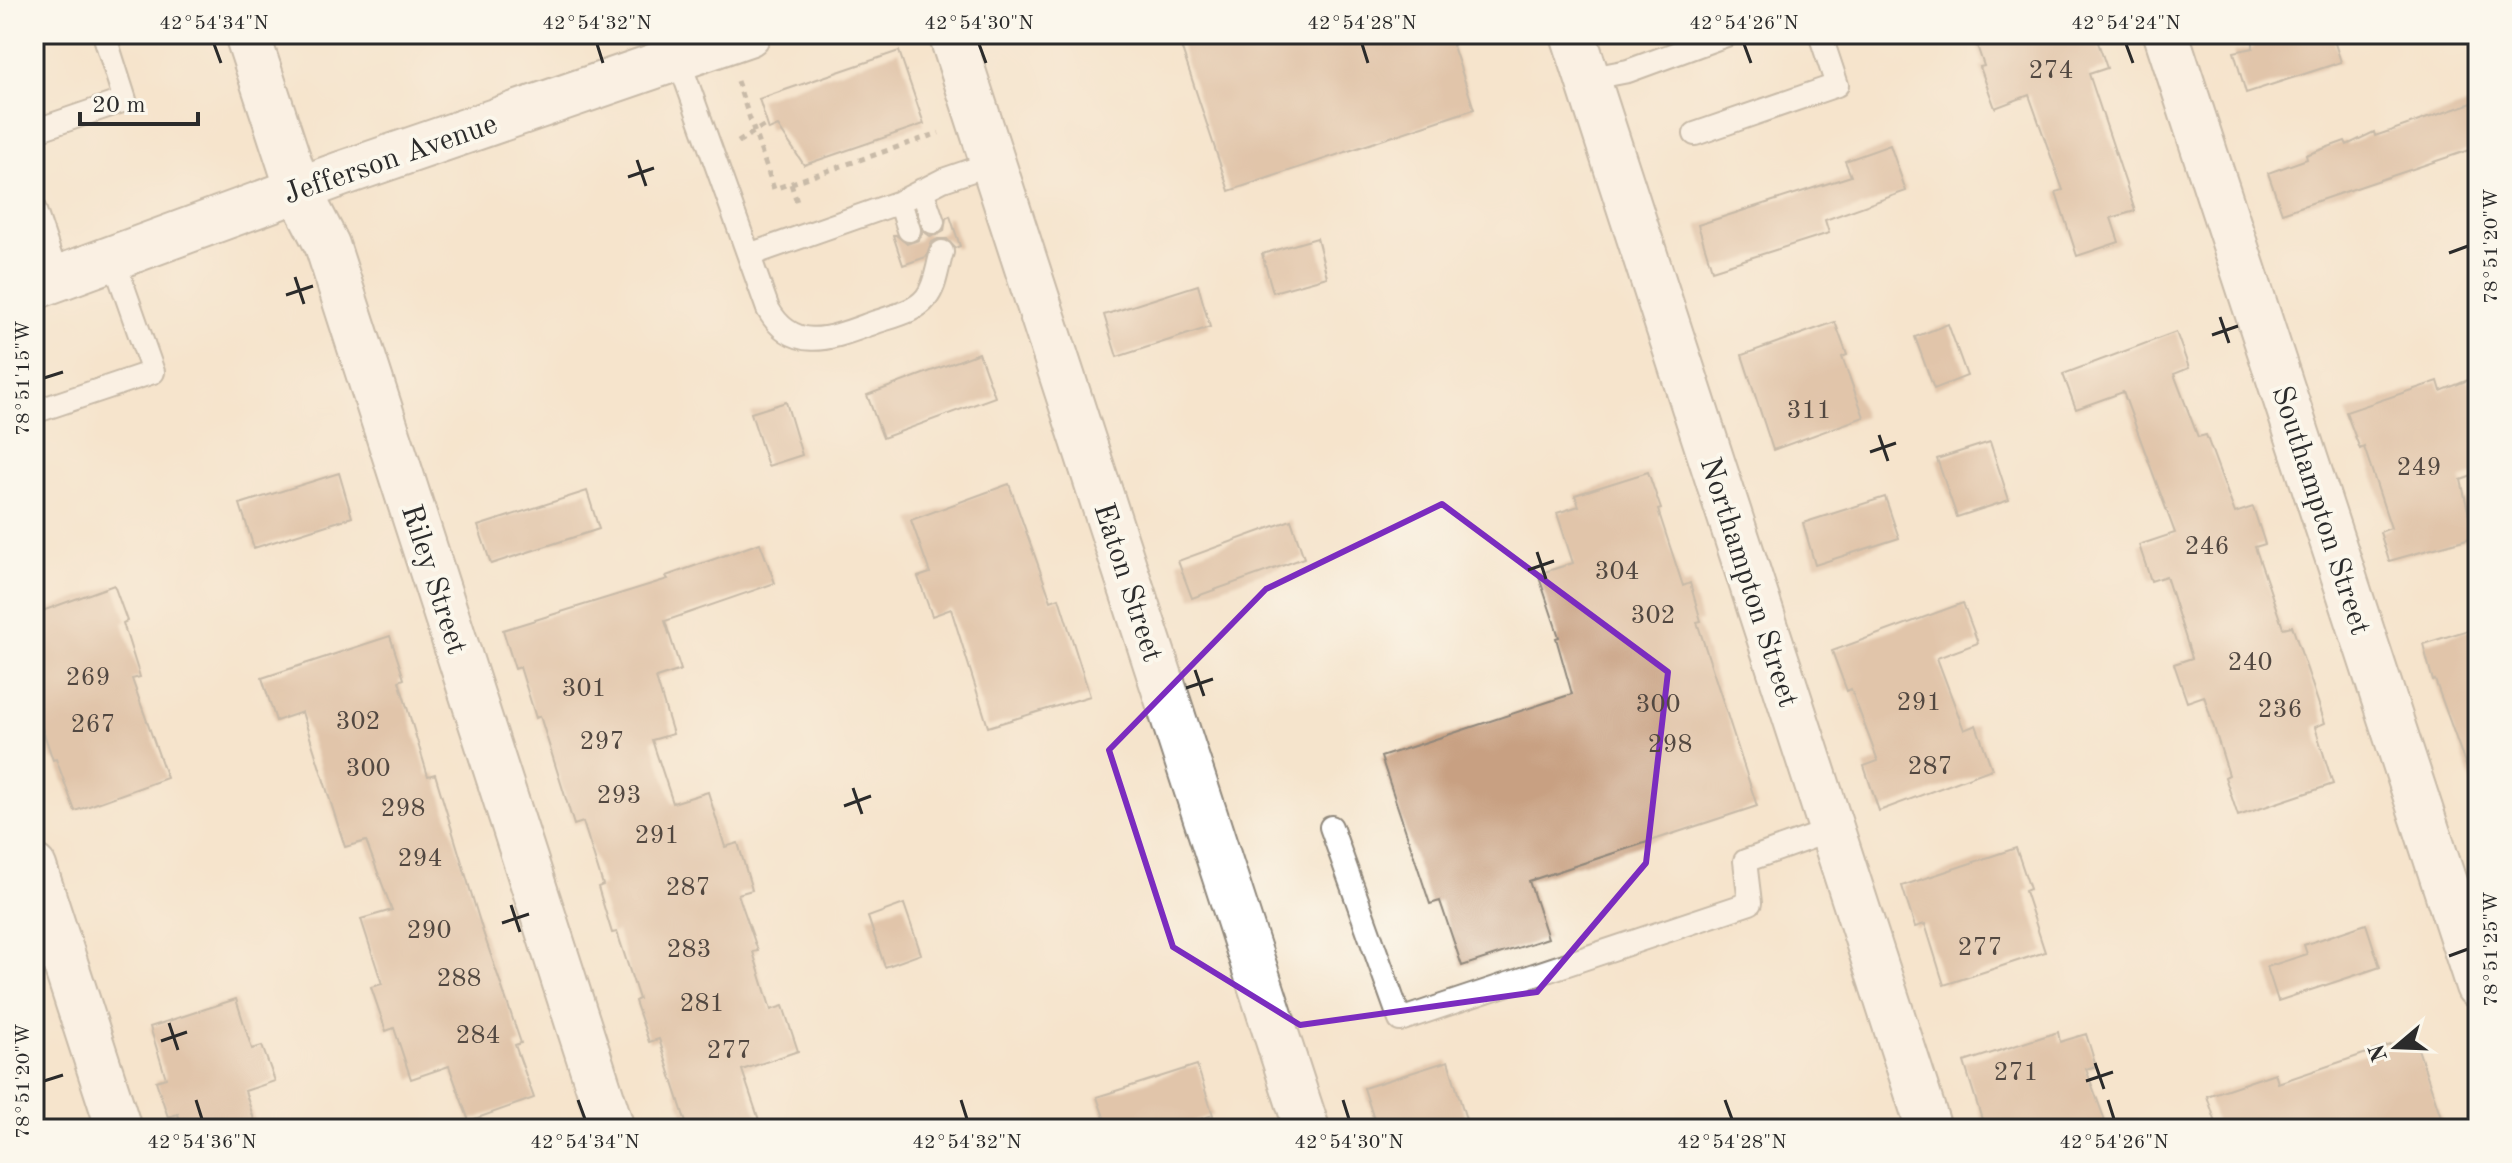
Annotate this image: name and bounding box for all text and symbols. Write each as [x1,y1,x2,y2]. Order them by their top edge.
text: 42°54'34"N [159,14,269,34]
text: 42°54'32"N [542,14,652,34]
text: 42°54'30"N [924,14,1034,34]
text: 42°54'28"N [1307,14,1417,34]
text: 42°54'26"N [1689,14,1799,34]
text: 42°54'24"N [2071,14,2181,34]
house number: 274 [2028,58,2074,84]
scale bar [80,76,198,126]
text: 20 m [92,94,146,118]
street label: Jefferson Avenue [280,109,501,210]
text: 78°51'20"W [2482,188,2502,304]
text: 78°51'15"W [14,320,34,436]
street label: Southampton Street [2266,382,2375,639]
house number: 311 [1786,398,1832,424]
street label: Northampton Street [1694,454,1803,711]
house number: 249 [2396,455,2442,481]
street label: Eaton Street [1087,500,1167,666]
street label: Riley Street [395,501,471,658]
house number: 246 [2184,534,2230,560]
house number: 304 [1594,559,1640,585]
house number: 302 [1630,603,1676,629]
house number: 240 [2227,650,2273,676]
house number: 269 [65,665,111,691]
house number: 301 [561,676,607,702]
house number: 291 [1896,690,1942,716]
house number: 300 [1635,692,1681,718]
house number: 236 [2257,697,2303,723]
house number: 302 [335,709,381,735]
house number: 267 [70,712,116,738]
house number: 297 [579,729,625,755]
house number: 298 [1647,732,1693,758]
house number: 287 [1907,754,1953,780]
house number: 300 [345,756,391,782]
house number: 293 [596,783,642,809]
house number: 298 [380,796,426,822]
house number: 291 [634,823,680,849]
house number: 294 [397,846,443,872]
house number: 287 [665,875,711,901]
text: 78°51'25"W [2482,891,2502,1007]
house number: 290 [406,918,452,944]
house number: 277 [1957,935,2003,961]
house number: 283 [666,937,712,963]
house number: 288 [436,966,482,992]
house number: 281 [679,991,725,1017]
north arrow [2356,1007,2436,1087]
text: 78°51'20"W [14,1023,34,1139]
house number: 284 [455,1023,501,1049]
house number: 277 [706,1038,752,1064]
text: N [2366,1041,2392,1064]
house number: 271 [1993,1060,2039,1086]
text: 42°54'36"N [147,1133,257,1153]
text: 42°54'34"N [530,1133,640,1153]
text: 42°54'32"N [912,1133,1022,1153]
text: 42°54'30"N [1294,1133,1404,1153]
text: 42°54'28"N [1677,1133,1787,1153]
text: 42°54'26"N [2059,1133,2169,1153]

